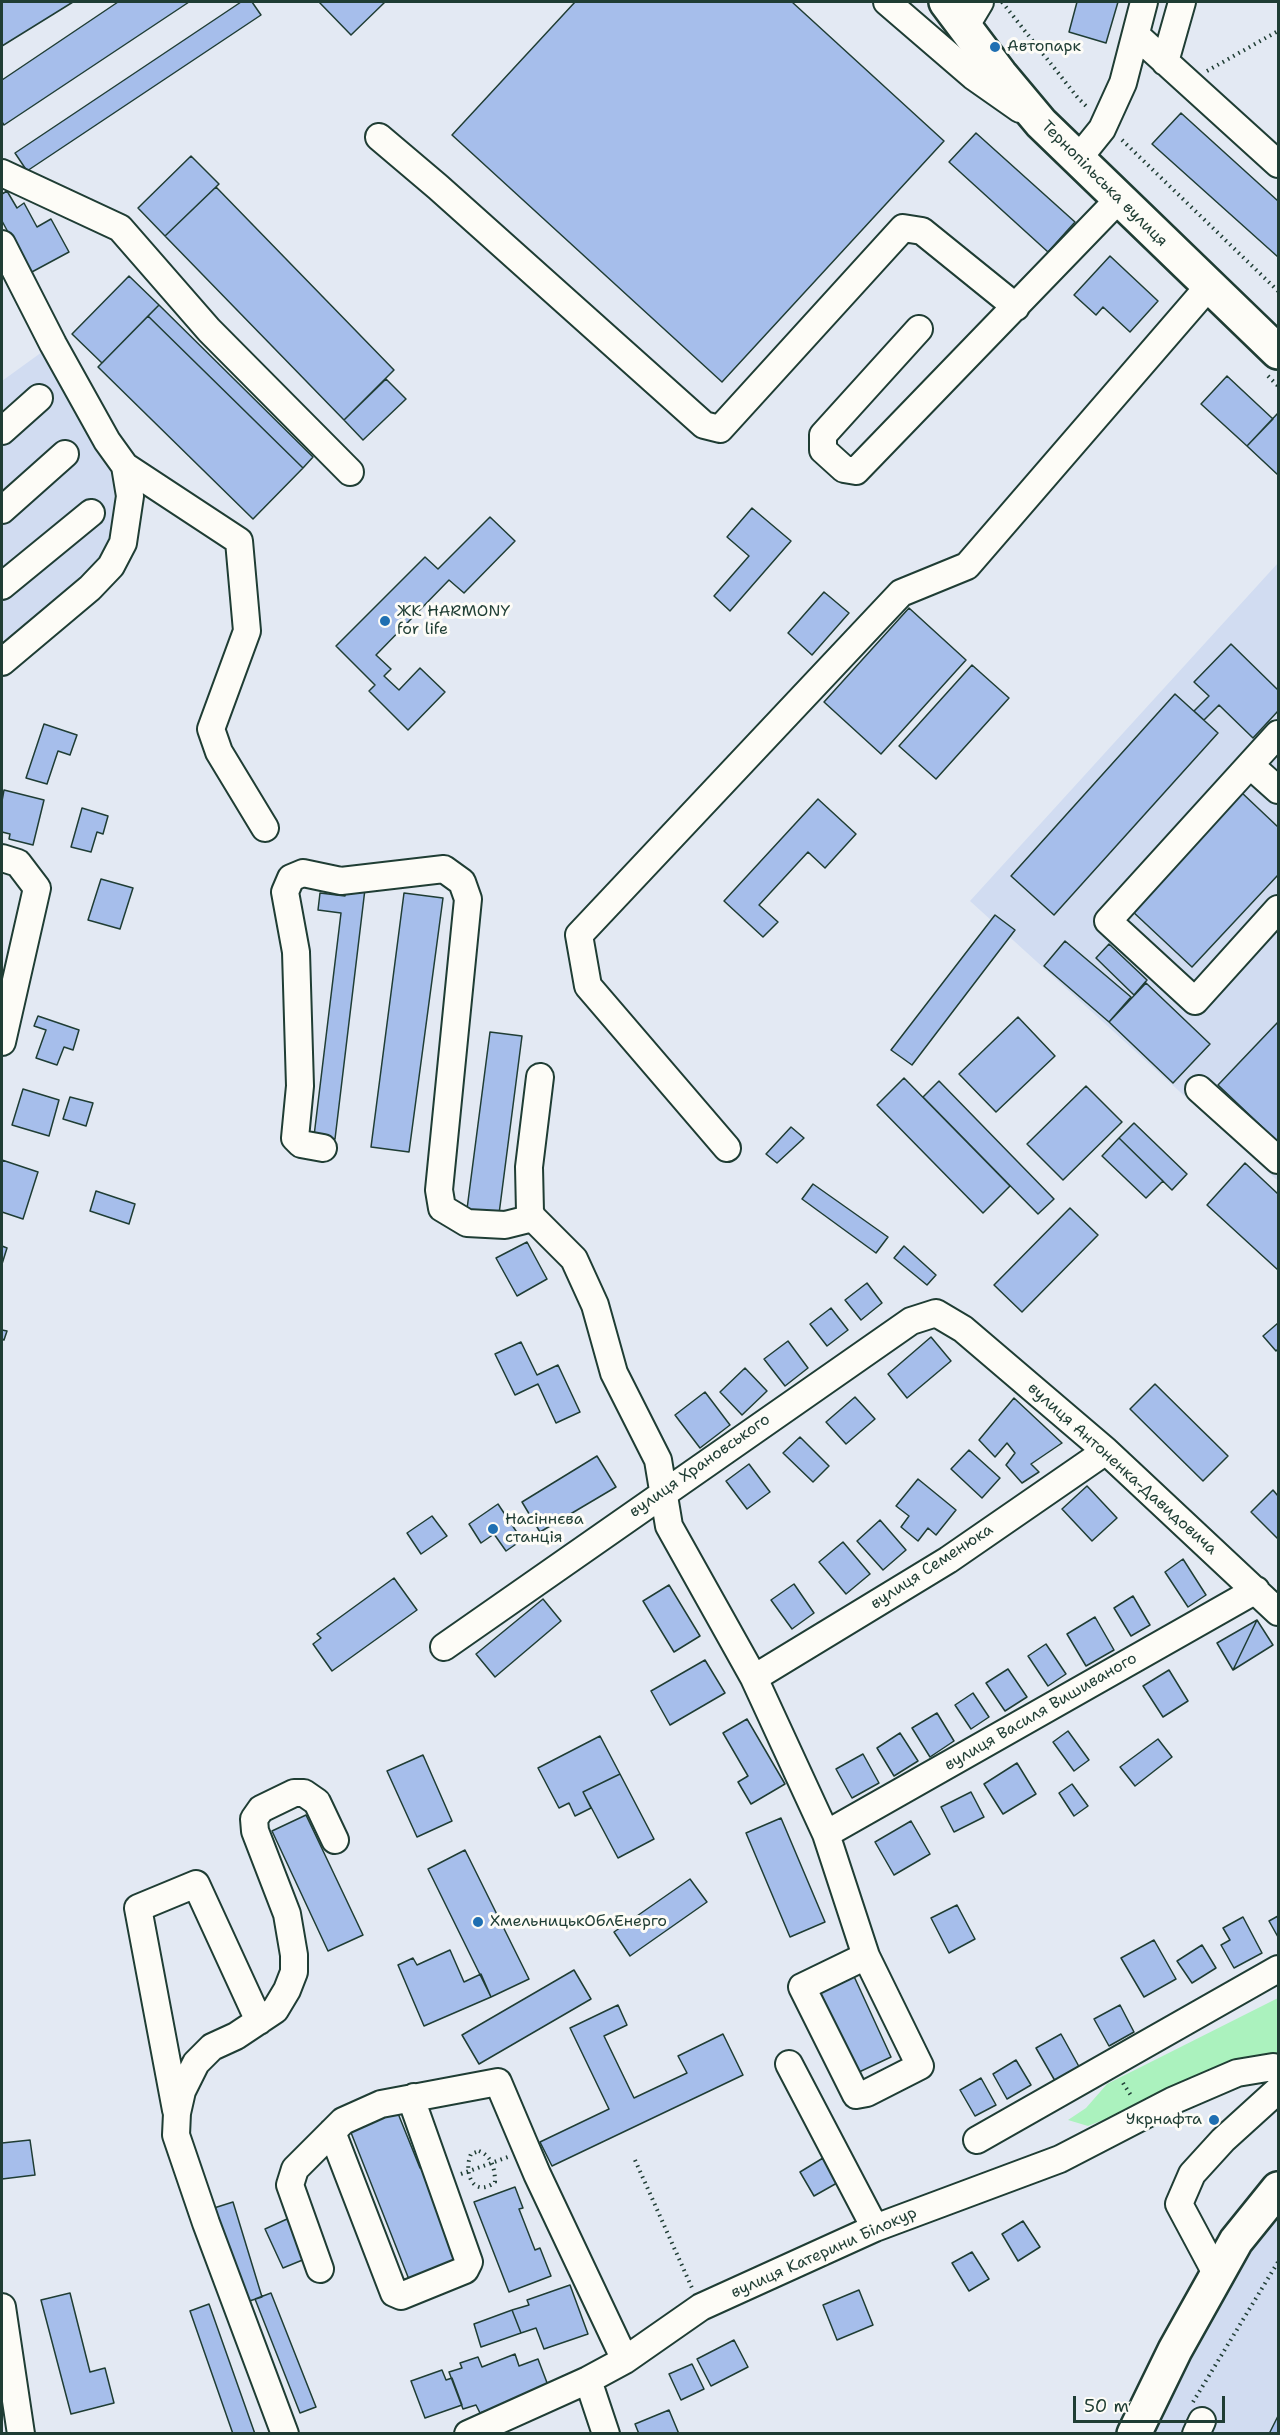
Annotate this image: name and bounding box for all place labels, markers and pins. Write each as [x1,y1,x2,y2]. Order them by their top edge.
place label: Автопарк [1007,37,1081,57]
marker: Автопарк [988,40,1002,54]
place label: ЖК HARMONY for life [397,602,510,640]
marker: ЖК HARMONY for life [378,614,392,628]
place label: Насіннєва станція [505,1510,584,1548]
marker: Насіннєва станція [486,1522,500,1536]
place label: ХмельницькОблЕнерго [490,1912,667,1932]
marker: ХмельницькОблЕнерго [471,1915,485,1929]
place label: Укрнафта [1126,2110,1202,2130]
marker: Укрнафта [1207,2113,1221,2127]

